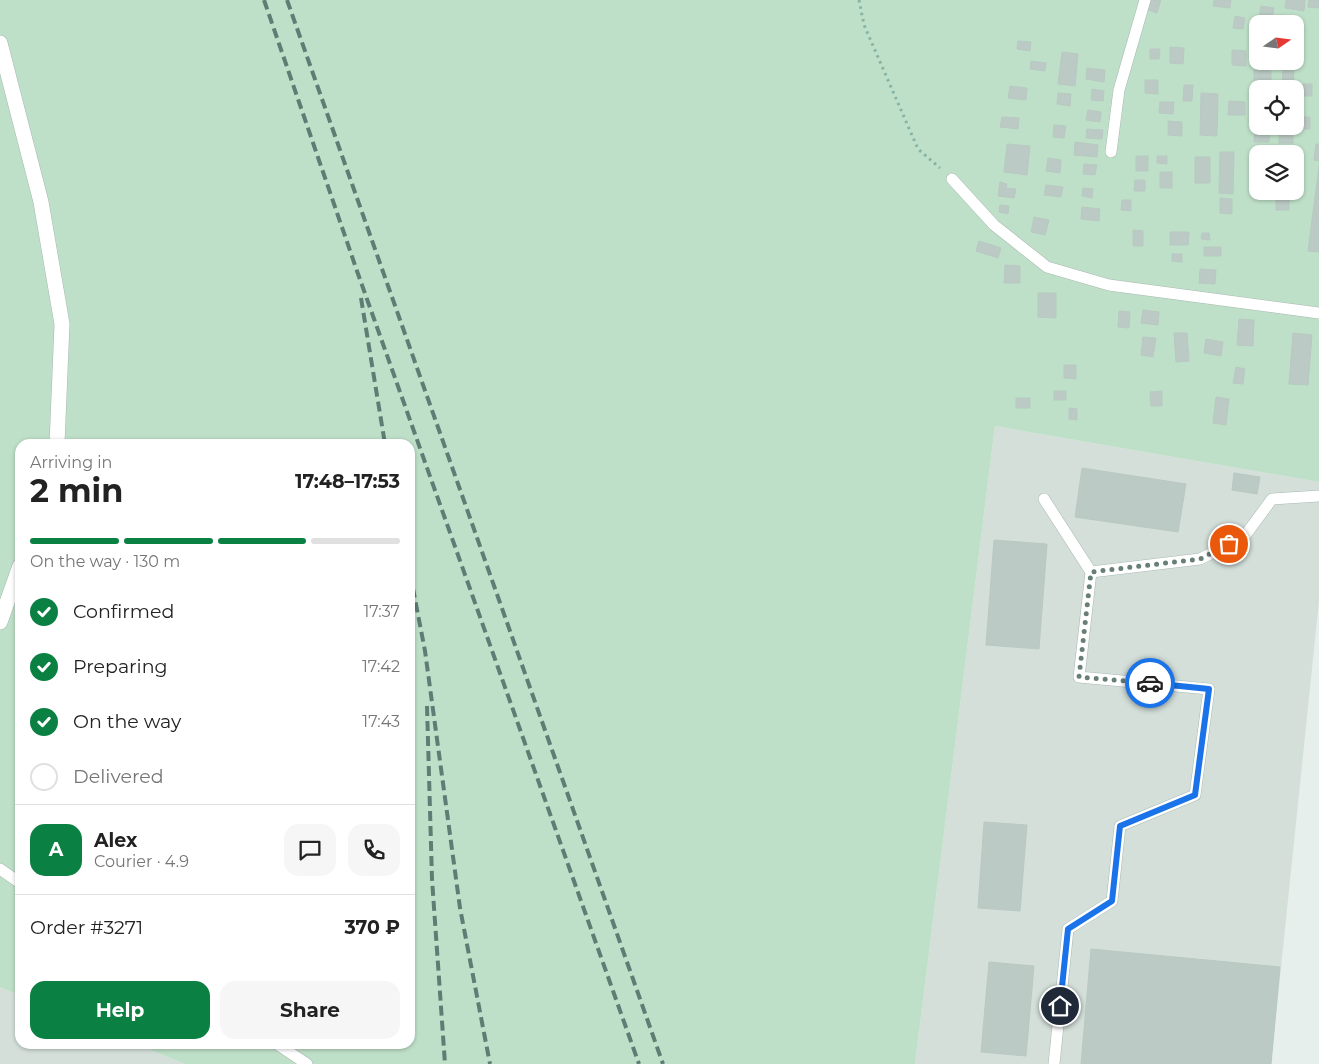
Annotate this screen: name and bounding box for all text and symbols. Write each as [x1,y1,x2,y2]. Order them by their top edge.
north arrow [1249,15,1304,70]
map controls [1249,15,1304,200]
button: locate [1249,80,1304,135]
button: layers [1249,145,1304,200]
text: Arriving in [30,453,112,472]
text: 17:48–17:53 [295,470,400,493]
text: 2 min [30,471,123,510]
pin [1208,523,1250,565]
icon: bag [1215,530,1243,558]
text: On the way · 130 m [30,552,180,571]
icon: check [30,598,58,626]
text: Confirmed [73,600,174,623]
text: 17:37 [363,602,400,621]
icon: check [30,653,58,681]
text: Preparing [73,655,168,678]
text: 17:42 [362,657,400,676]
courier [1125,658,1175,708]
icon: car [1136,669,1164,697]
icon: check [30,708,58,736]
text: On the way [73,710,181,733]
text: 17:43 [362,712,400,731]
text: Delivered [73,765,164,788]
button: chat [284,824,336,876]
button: phone [348,824,400,876]
text: Alex [94,829,137,852]
text: A [49,838,63,861]
text: Courier · 4.9 [94,852,189,871]
text: Order #3271 [30,916,143,939]
text: 370 ₽ [344,916,400,939]
button: Help [30,981,210,1039]
button: Share [220,981,400,1039]
pin [1039,985,1081,1027]
icon: home [1046,992,1074,1020]

